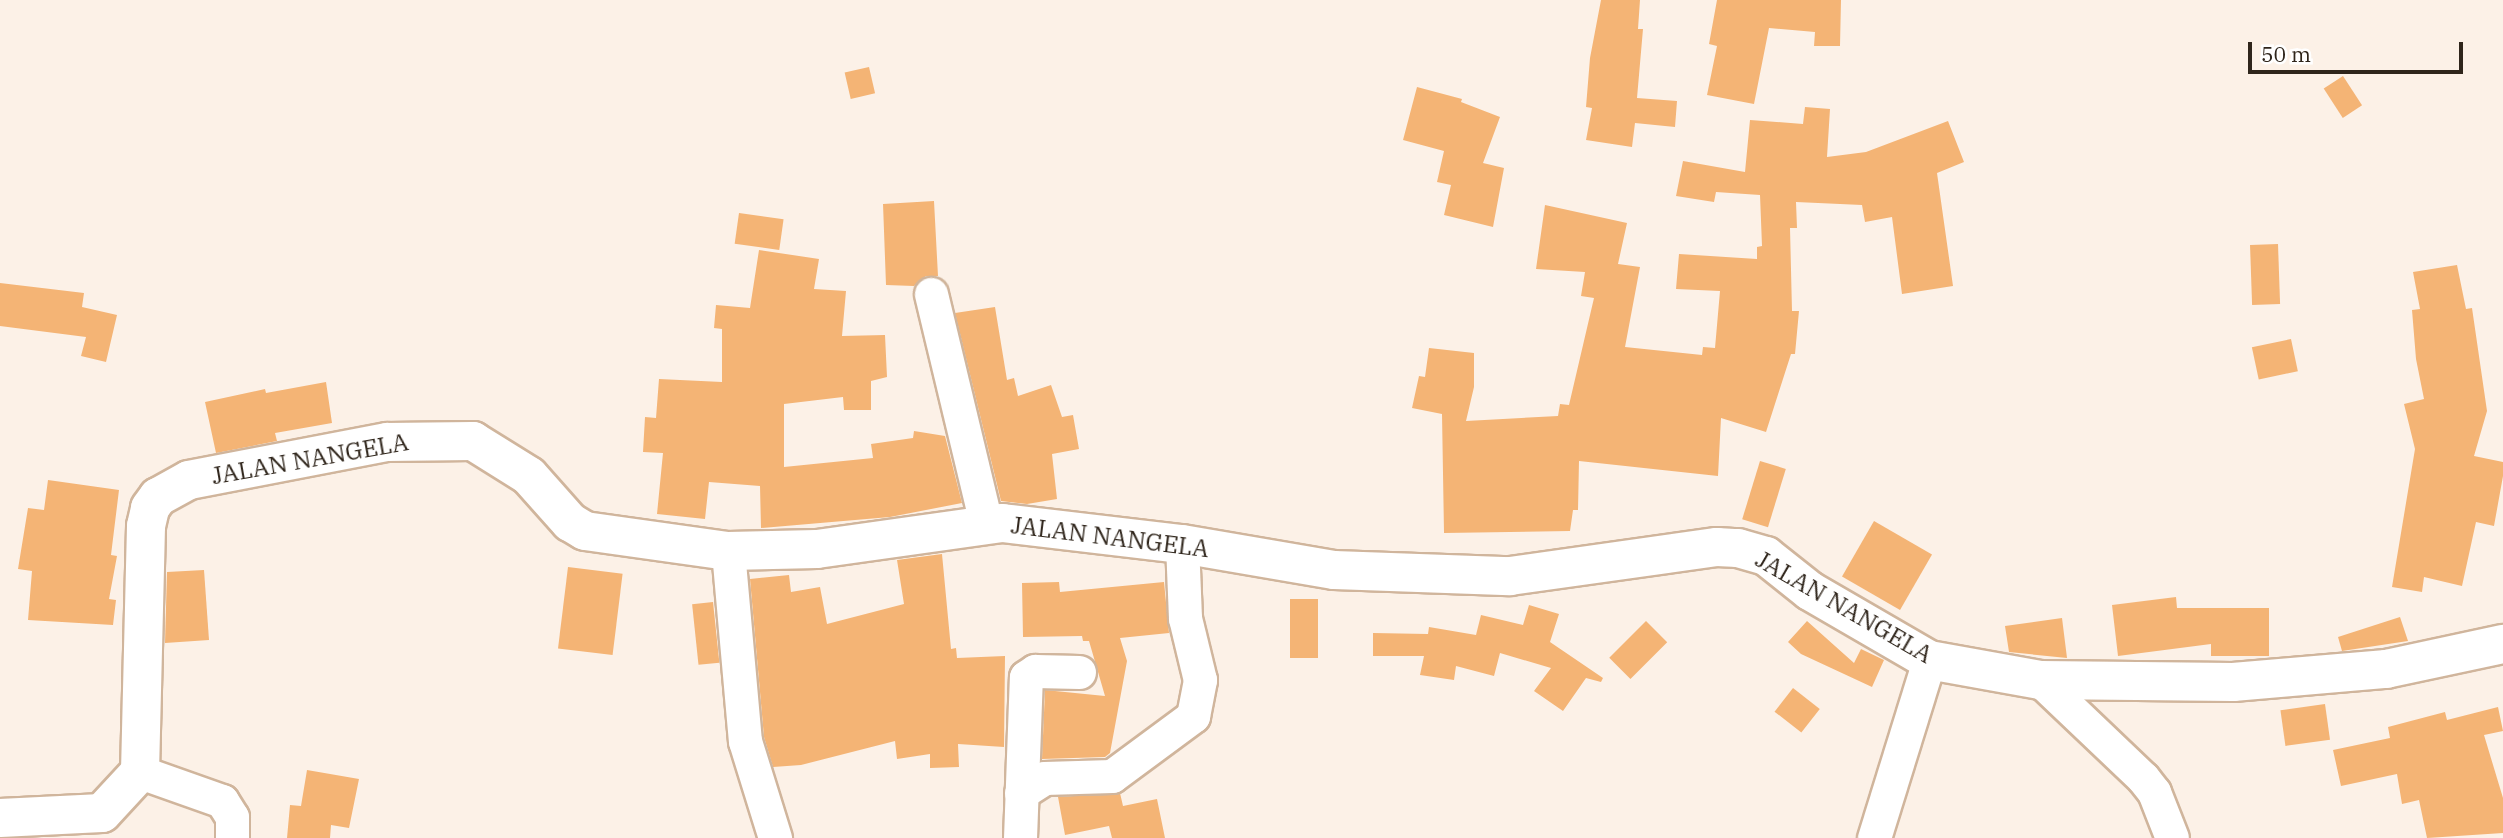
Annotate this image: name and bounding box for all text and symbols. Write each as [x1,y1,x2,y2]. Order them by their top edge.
scale bar [2251,28,2466,72]
text: 50 m [2261,40,2311,68]
street label: JALAN NANGELA [209,428,411,490]
street label: JALAN NANGELA [1009,511,1211,563]
street label: JALAN NANGELA [1751,545,1937,669]

